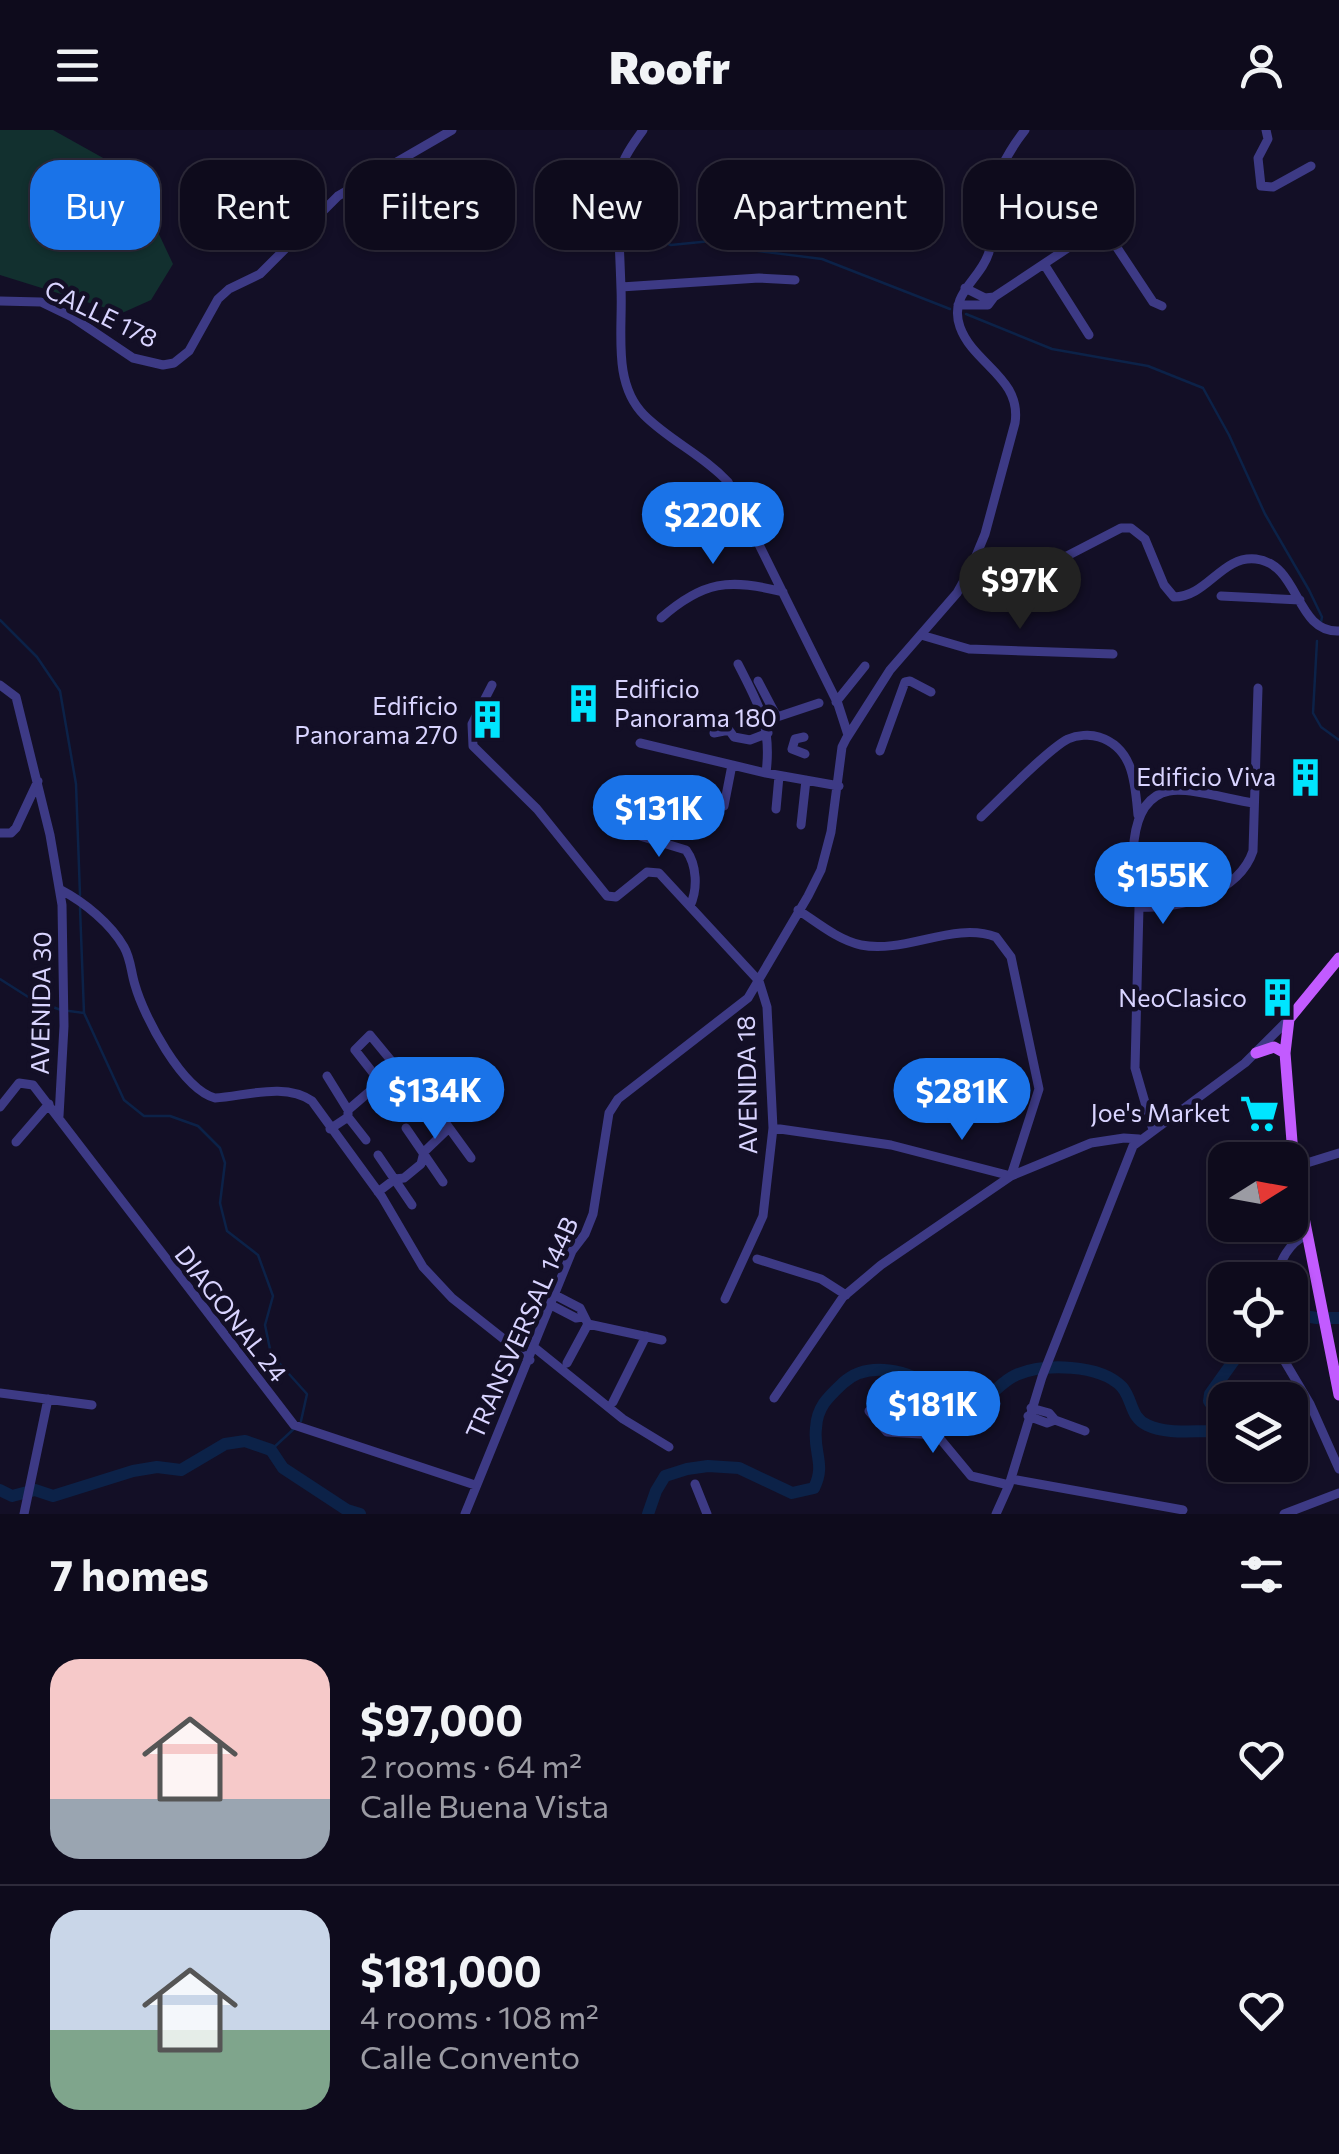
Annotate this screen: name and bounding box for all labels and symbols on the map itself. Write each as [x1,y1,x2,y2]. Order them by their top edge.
street label: CALLE 178 [40,273,163,353]
pin: $220K [643,482,783,567]
pin: $97K [961,547,1079,632]
place label: Edificio Panorama 180 [614,673,777,732]
building icon: Edificio Panorama 180 [563,682,605,724]
place label: Edificio Panorama 270 [294,690,458,749]
building icon: Edificio Panorama 270 [467,699,509,741]
building icon: Edificio Viva [1285,756,1327,798]
place label: Edificio Viva [1136,761,1276,791]
pin: $131K [589,775,729,860]
pin: $155K [1093,842,1233,927]
street label: AVENIDA 30 [24,931,56,1075]
building icon: NeoClasico [1256,977,1298,1019]
place label: NeoClasico [1118,982,1247,1012]
street label: AVENIDA 18 [730,1015,762,1155]
pin: $134K [365,1057,505,1142]
pin: $281K [892,1058,1032,1143]
supermarket icon: Joe's Market [1239,1092,1281,1134]
place label: Joe's Market [1090,1097,1230,1127]
north arrow [1208,1142,1308,1242]
street label: TRANSVERSAL 144B [459,1212,584,1443]
street label: DIAGONAL 24 [169,1239,294,1387]
pin: $181K [863,1371,1003,1456]

